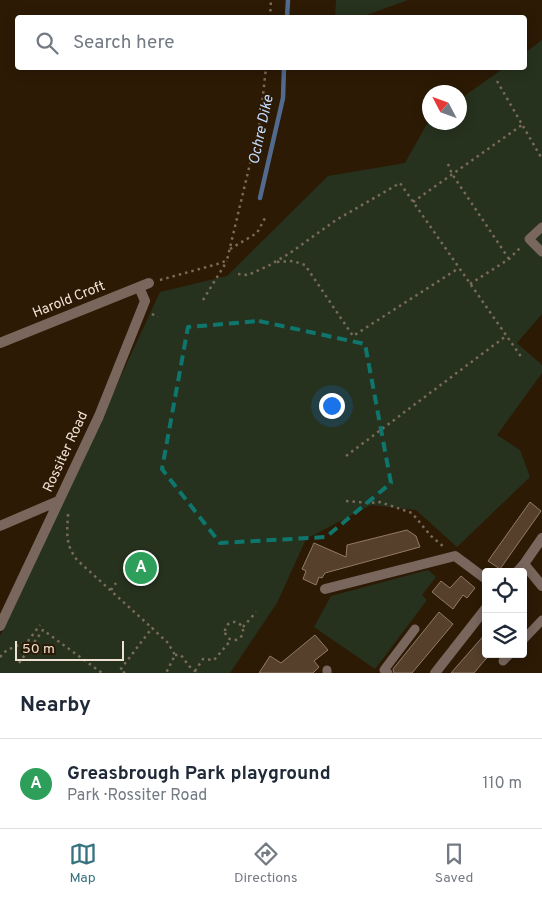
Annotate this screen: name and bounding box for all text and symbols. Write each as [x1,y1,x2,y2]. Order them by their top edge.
search box [15,15,527,70]
icon: search [33,29,61,57]
text: Search here [73,31,175,55]
north arrow [422,85,467,130]
water label: Ochre Dike [245,93,279,166]
street label: Harold Croft [30,278,108,322]
your location [319,393,345,419]
street label: Rossiter Road [40,409,92,495]
pin: A [125,549,157,587]
map controls [482,568,527,658]
button: locate [482,568,527,613]
button: layers [482,613,527,658]
scale bar [15,638,124,661]
text: 50 m [22,641,55,658]
text: Nearby [20,692,91,719]
text: Greasbrough Park playground [67,762,331,786]
text: A [30,774,42,794]
text: 110 m [482,774,522,794]
text: Park · Rossiter Road [67,786,207,806]
tab: Map [69,840,97,887]
tab: Directions [234,840,298,887]
tab: Saved [435,840,473,887]

